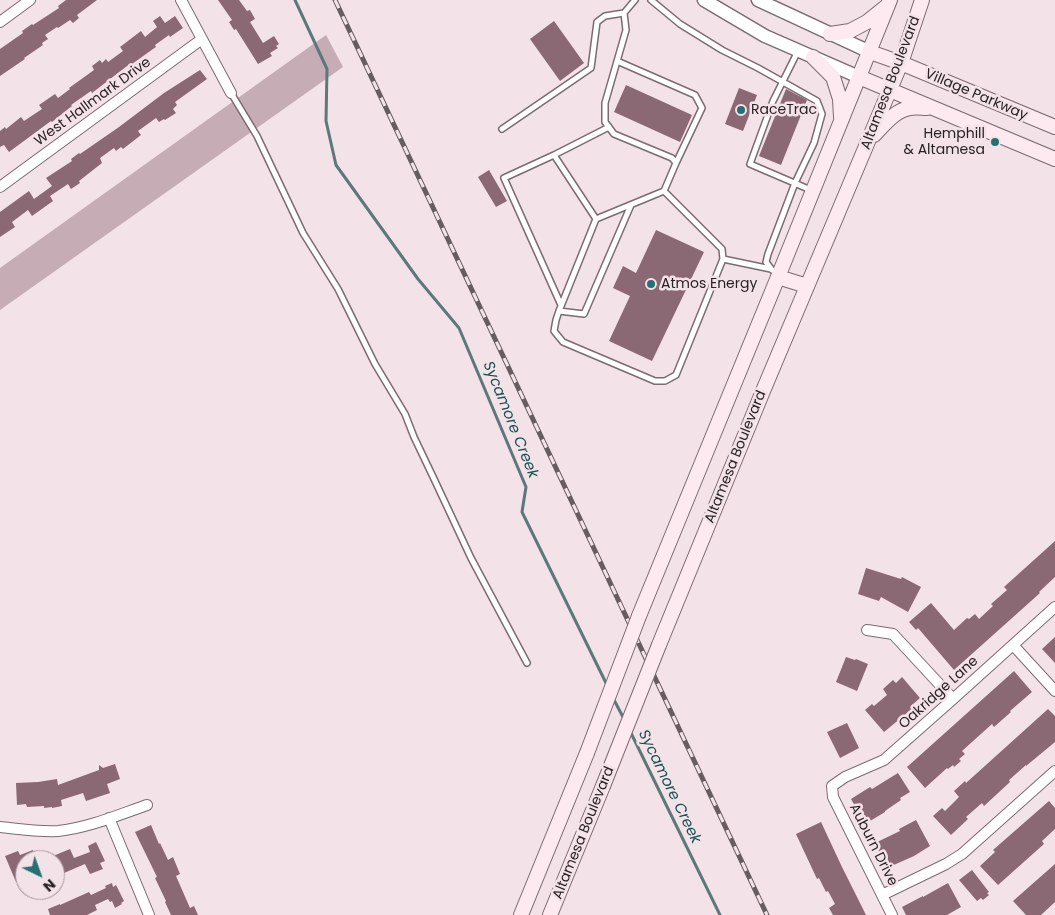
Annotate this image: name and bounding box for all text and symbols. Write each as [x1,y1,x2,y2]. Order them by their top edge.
street label: Altamesa Boulevard [858,14,924,152]
street label: West Hallmark Drive [32,54,154,150]
street label: Village Parkway [922,66,1030,124]
place label: RaceTrac [751,102,817,118]
marker: RaceTrac [735,104,747,116]
place label: Hemphill & Altamesa [904,126,985,158]
marker: Hemphill & Altamesa [989,136,1001,148]
place label: Atmos Energy [661,276,757,292]
marker: Atmos Energy [645,278,657,290]
water label: Sycamore Creek [478,359,542,481]
street label: Altamesa Boulevard [702,388,770,526]
street label: Oakridge Lane [896,653,982,733]
water label: Sycamore Creek [634,727,704,847]
street label: Altamesa Boulevard [550,764,618,902]
street label: Auburn Drive [845,801,901,889]
north arrow [15,850,65,900]
text: N [39,874,60,896]

